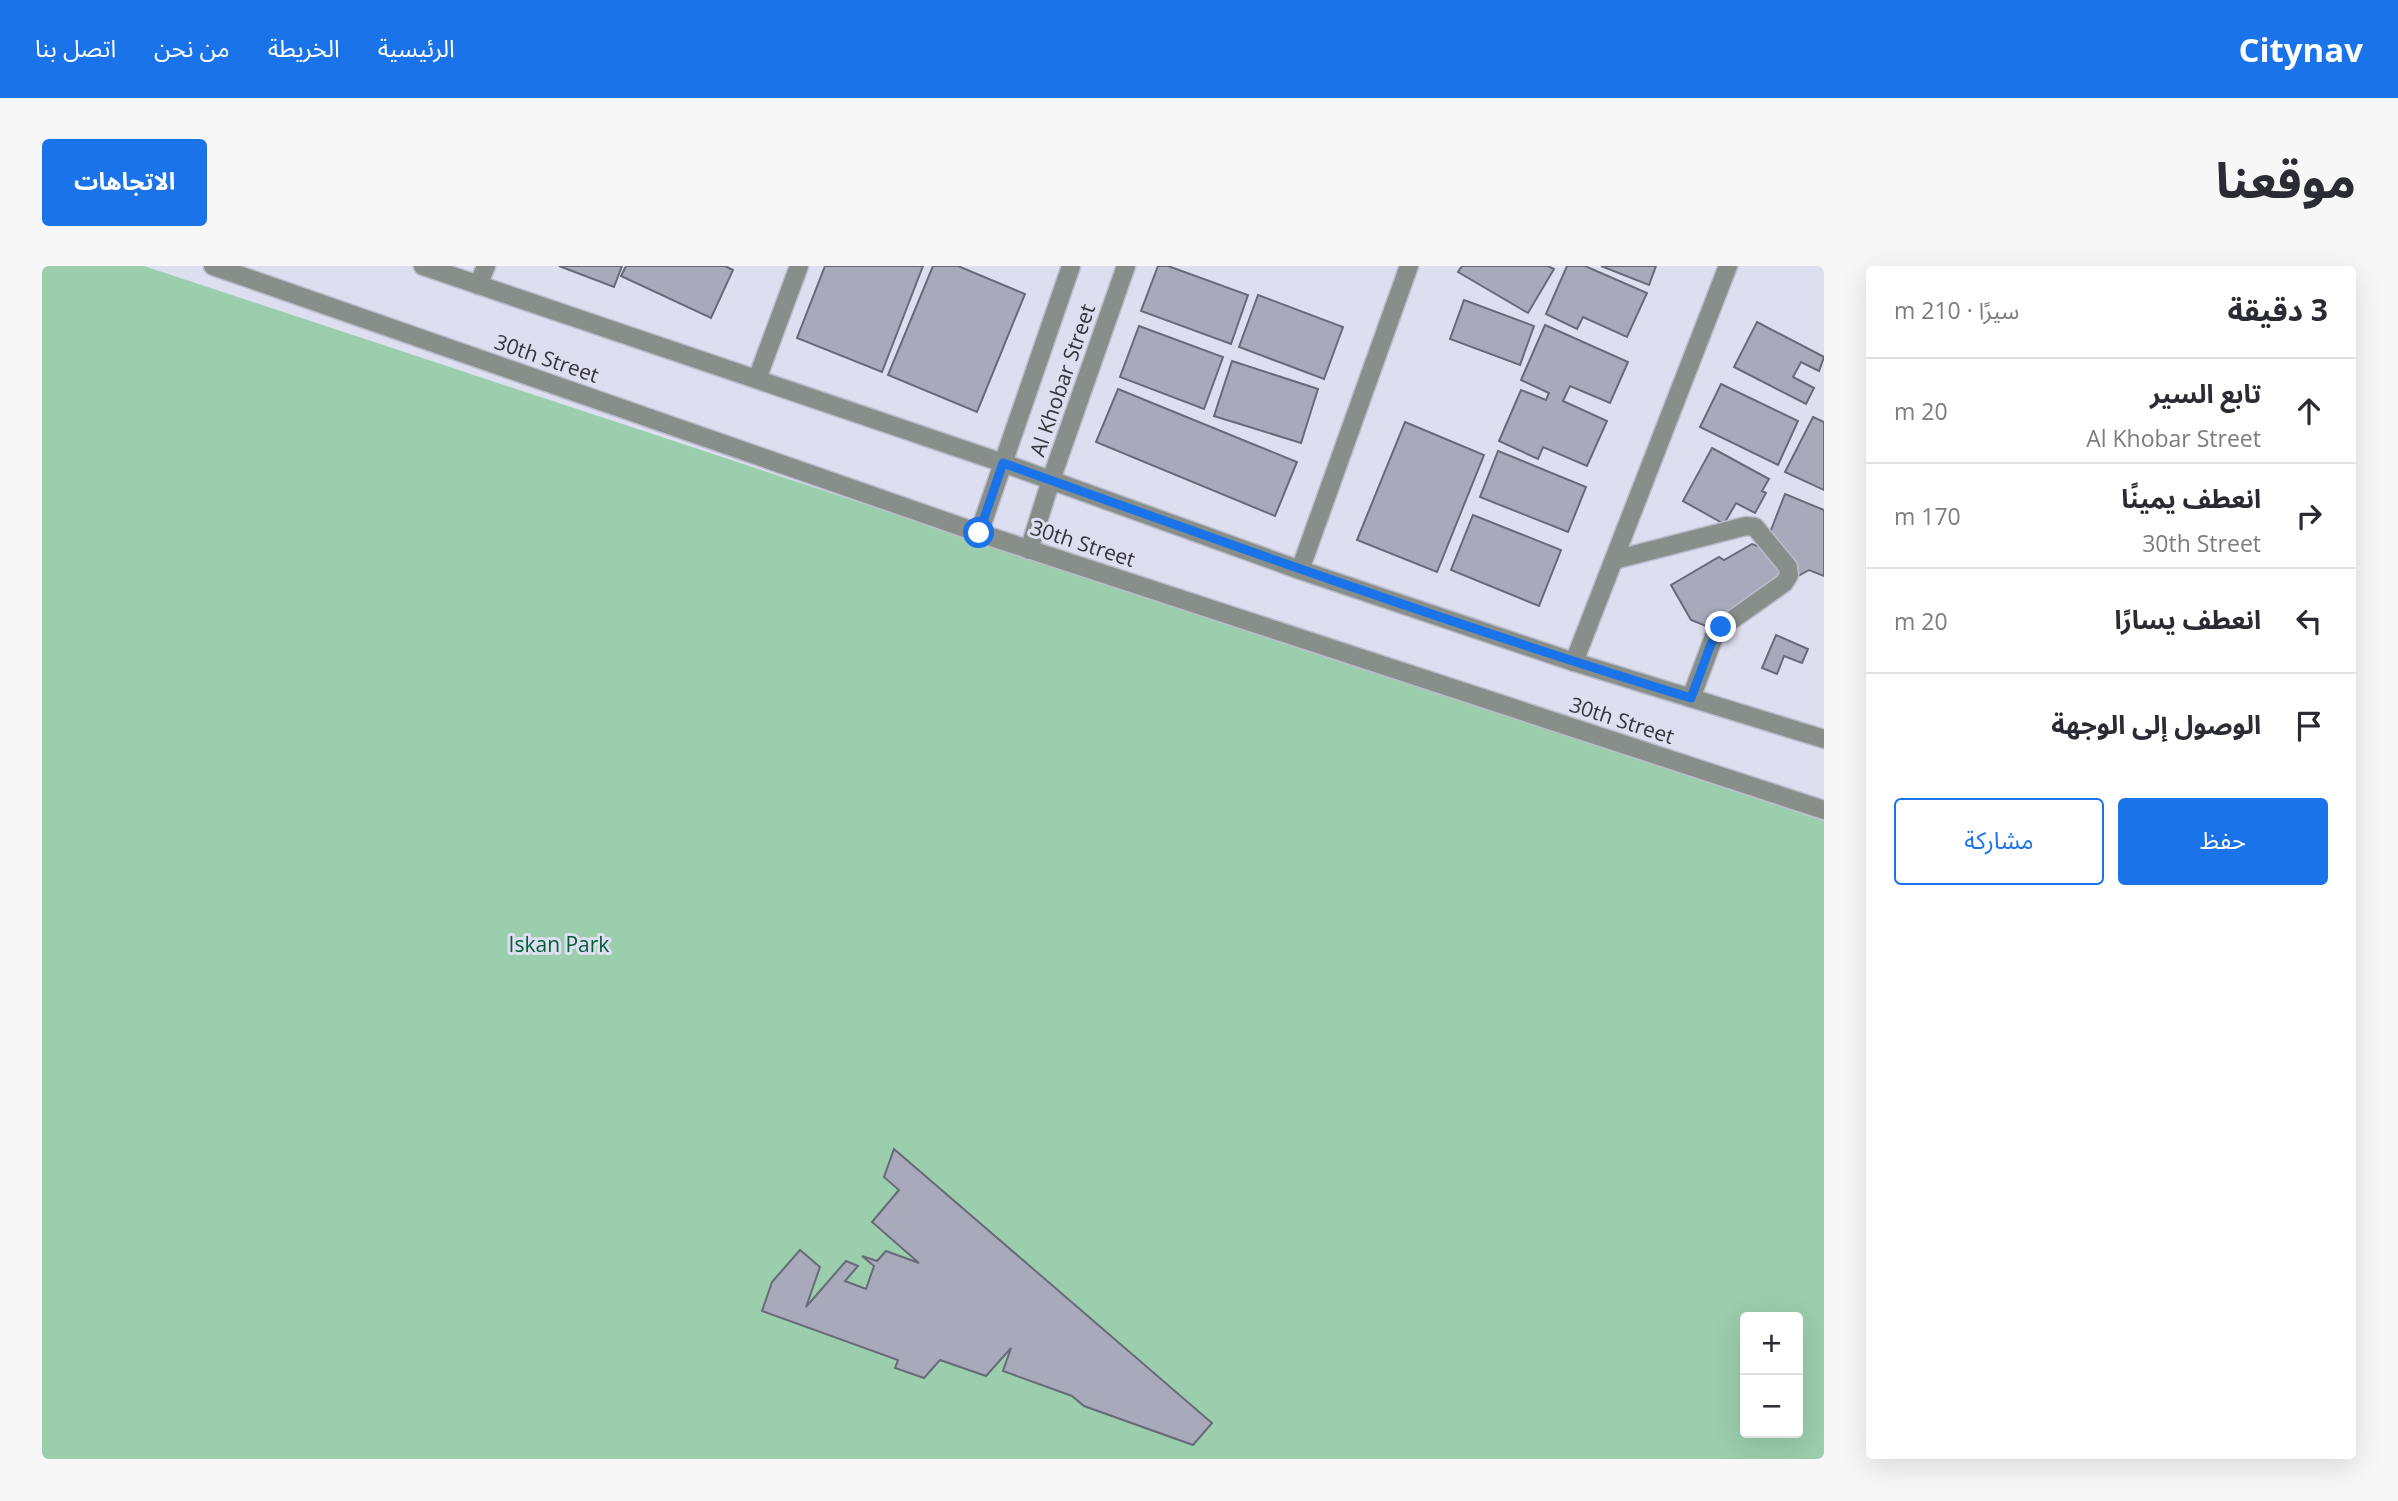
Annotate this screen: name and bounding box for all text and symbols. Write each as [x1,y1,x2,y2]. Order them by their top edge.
text: Citynav [2238,27,2363,72]
text: اتصل بنا [35,31,116,64]
text: من نحن [154,31,230,64]
text: الخريطة [268,31,340,64]
text: الرئيسية [378,31,455,64]
button: الاتجاهات [42,139,207,226]
text: موقعنا [2216,146,2356,212]
text: 3 دقيقة [2228,289,2328,330]
text: سيرًا · 210 m [1894,294,2019,326]
street label: Al Khobar Street [1023,300,1101,460]
street label: 30th Street [491,327,603,389]
text: تابع السير [2150,375,2261,411]
icon: ahead [2290,392,2328,430]
text: 20 m [1894,395,1948,427]
text: Al Khobar Street [2086,422,2261,454]
text: انعطف يمينًا [2121,480,2261,516]
icon: right [2290,497,2328,535]
text: 170 m [1894,500,1961,532]
street label: 30th Street [1027,513,1139,573]
route start [963,517,994,548]
text: 30th Street [2142,527,2261,559]
text: انعطف يسارًا [2115,601,2261,637]
icon: left [2290,602,2328,640]
text: 20 m [1894,605,1948,637]
route end [1705,611,1736,642]
street label: 30th Street [1566,690,1678,750]
text: الوصول إلى الوجهة [2051,706,2261,742]
icon: arrive [2290,707,2328,745]
button: مشاركة [1894,798,2104,885]
button: حفظ [2118,798,2328,885]
park label: Iskan Park [509,930,609,958]
map controls [1740,1312,1803,1438]
button: + [1740,1312,1803,1375]
button: − [1740,1375,1803,1438]

